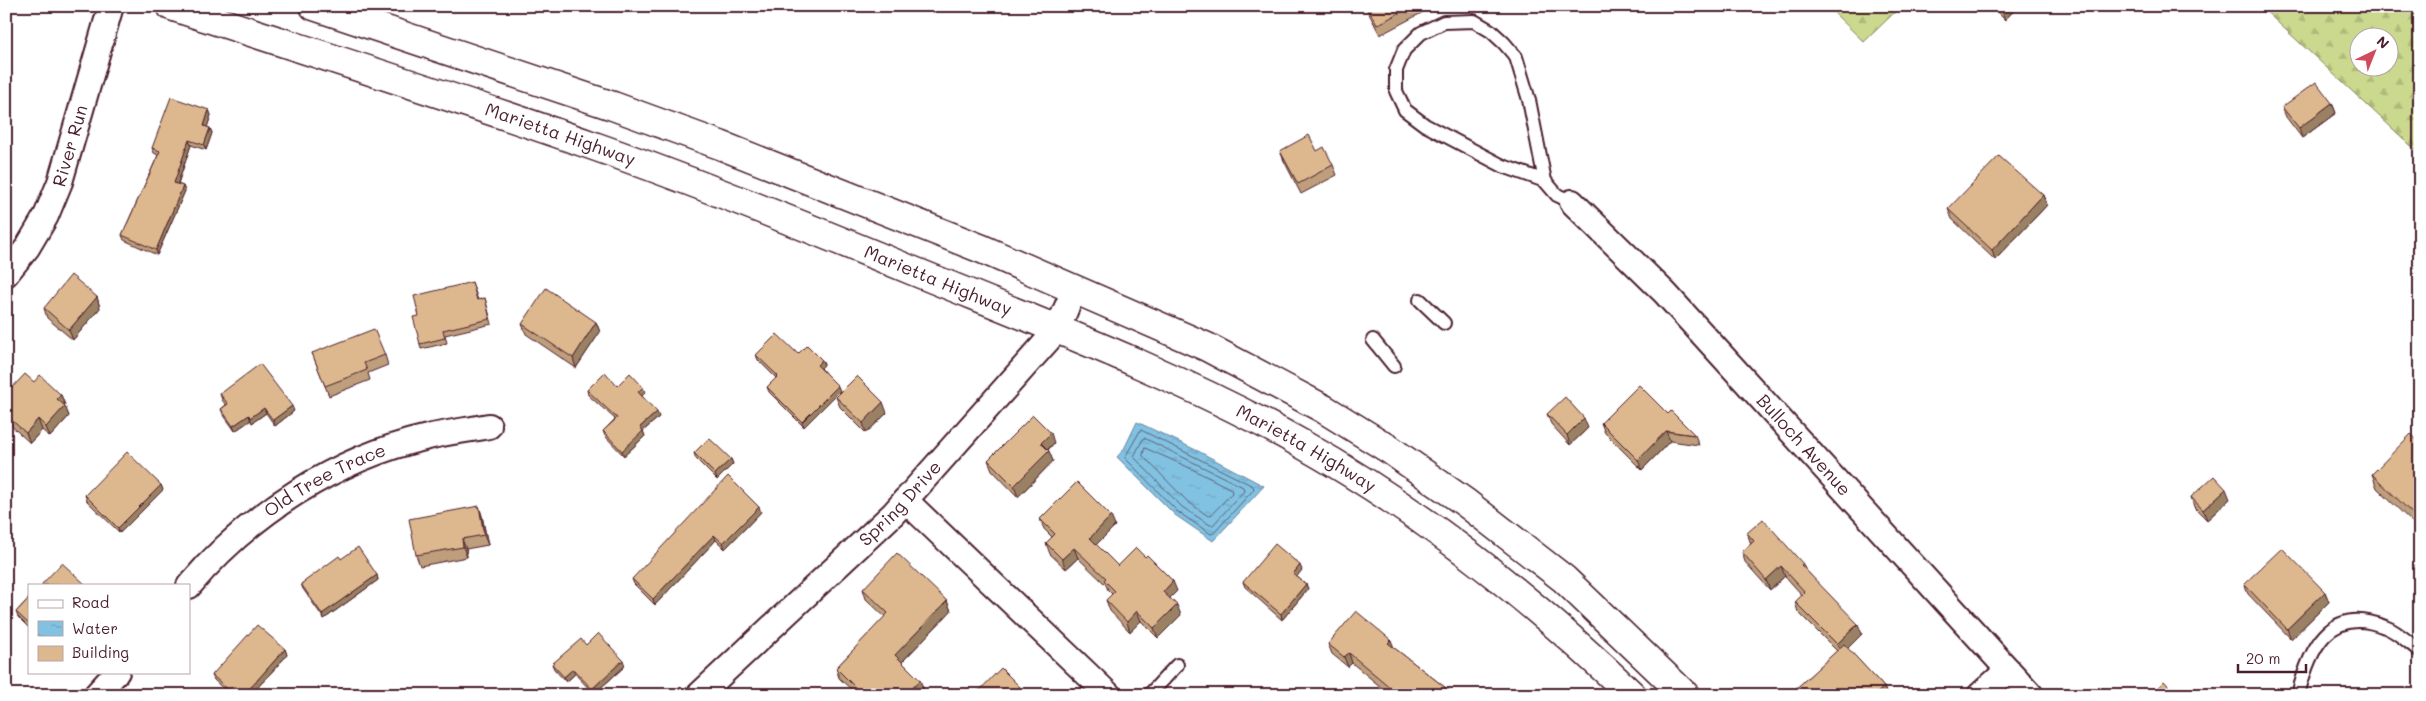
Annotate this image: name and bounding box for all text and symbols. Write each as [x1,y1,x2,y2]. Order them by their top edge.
north arrow [2348,28,2398,78]
text: N [2373,32,2394,53]
street label: Marietta Highway [482,97,639,171]
street label: River Run [46,102,93,189]
street label: Marietta Highway [861,239,1016,321]
street label: Bulloch Avenue [1752,389,1857,501]
street label: Marietta Highway [1232,398,1381,497]
street label: Old Tree Trace [259,437,389,522]
street label: Spring Drive [853,455,946,551]
legend [28,584,190,674]
text: Road [72,592,109,612]
text: Water [72,618,118,638]
scale bar [2238,641,2306,673]
text: Building [72,642,129,662]
text: 20 m [2246,648,2280,668]

